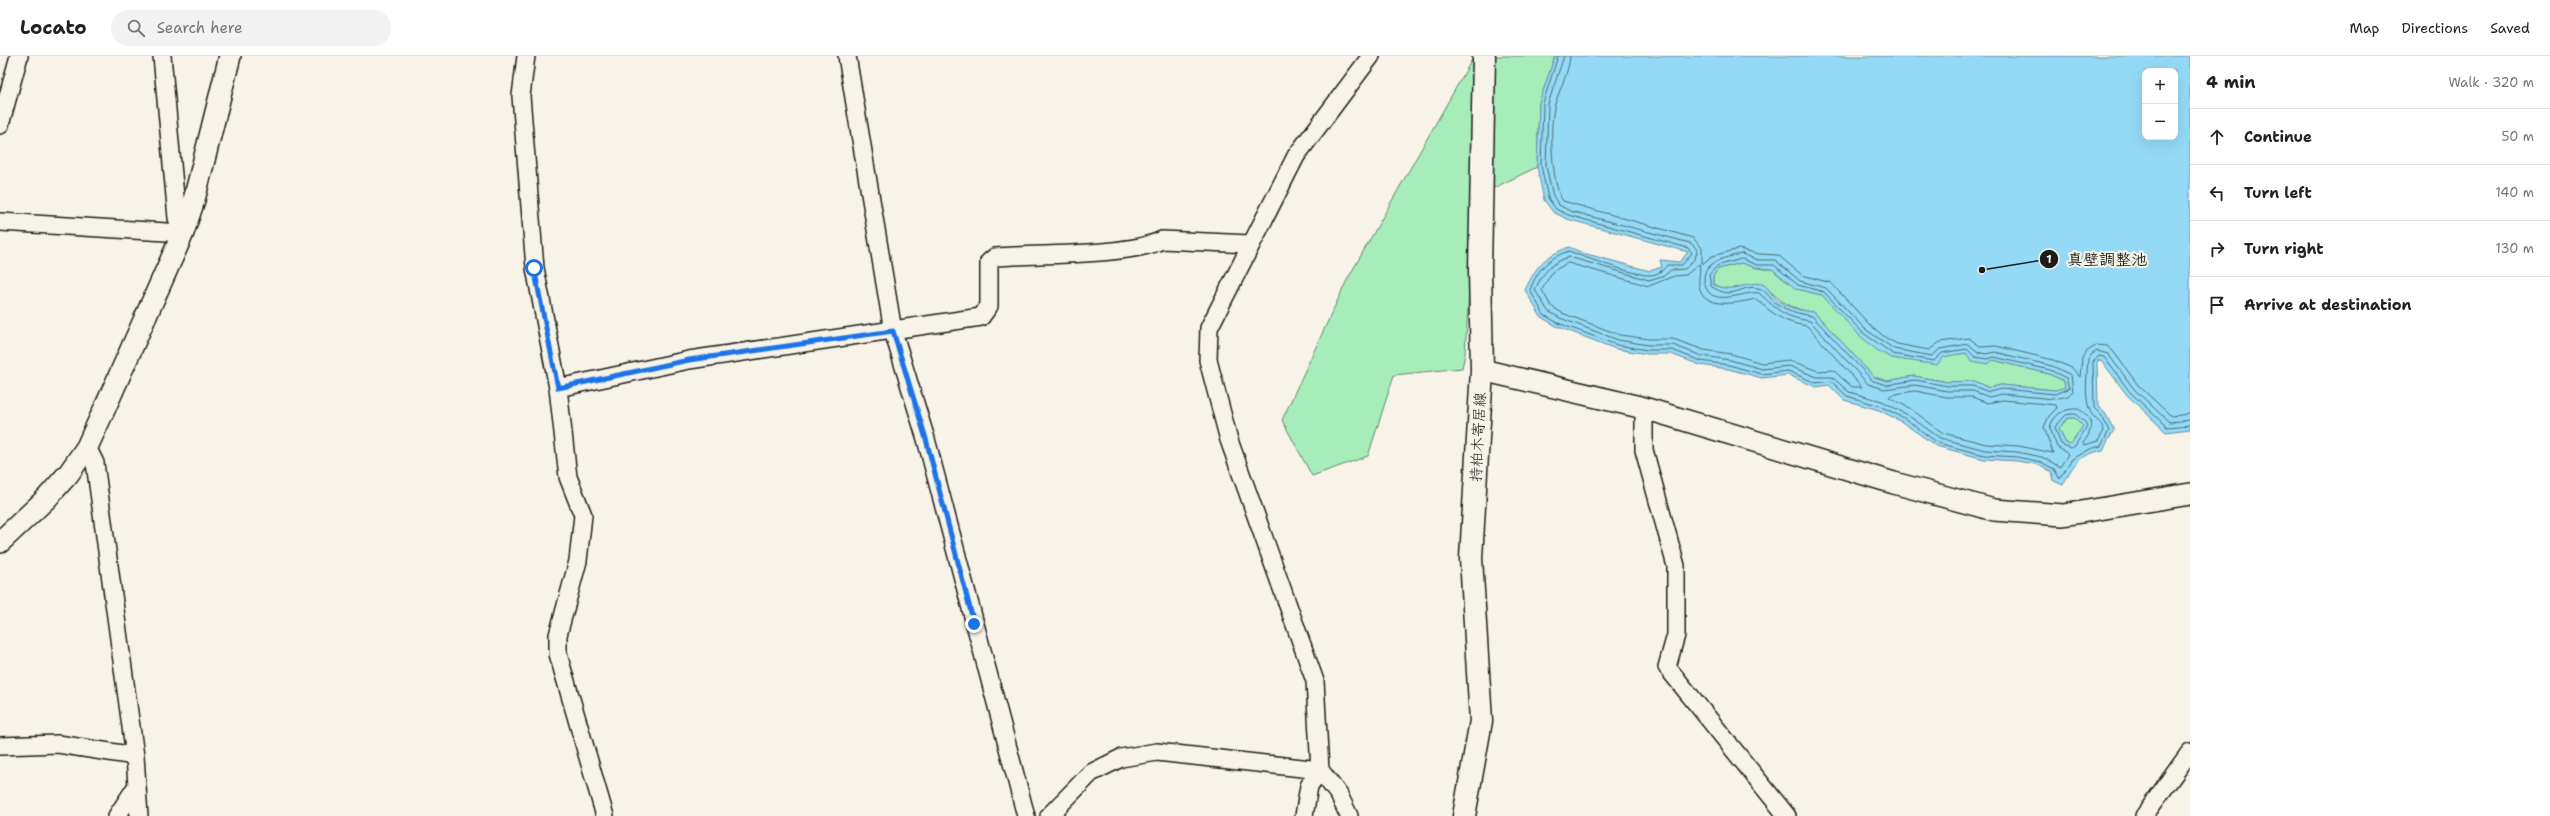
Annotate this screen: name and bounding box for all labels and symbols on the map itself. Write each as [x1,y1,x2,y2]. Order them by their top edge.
callout: 真壁調整池 [2039,245,2155,273]
text: 真壁調整池 [2067,249,2147,270]
text: 1 [2046,251,2052,267]
route start [525,259,543,277]
street label: 持柏木寄居線 [1466,392,1490,482]
route end [965,615,983,633]

